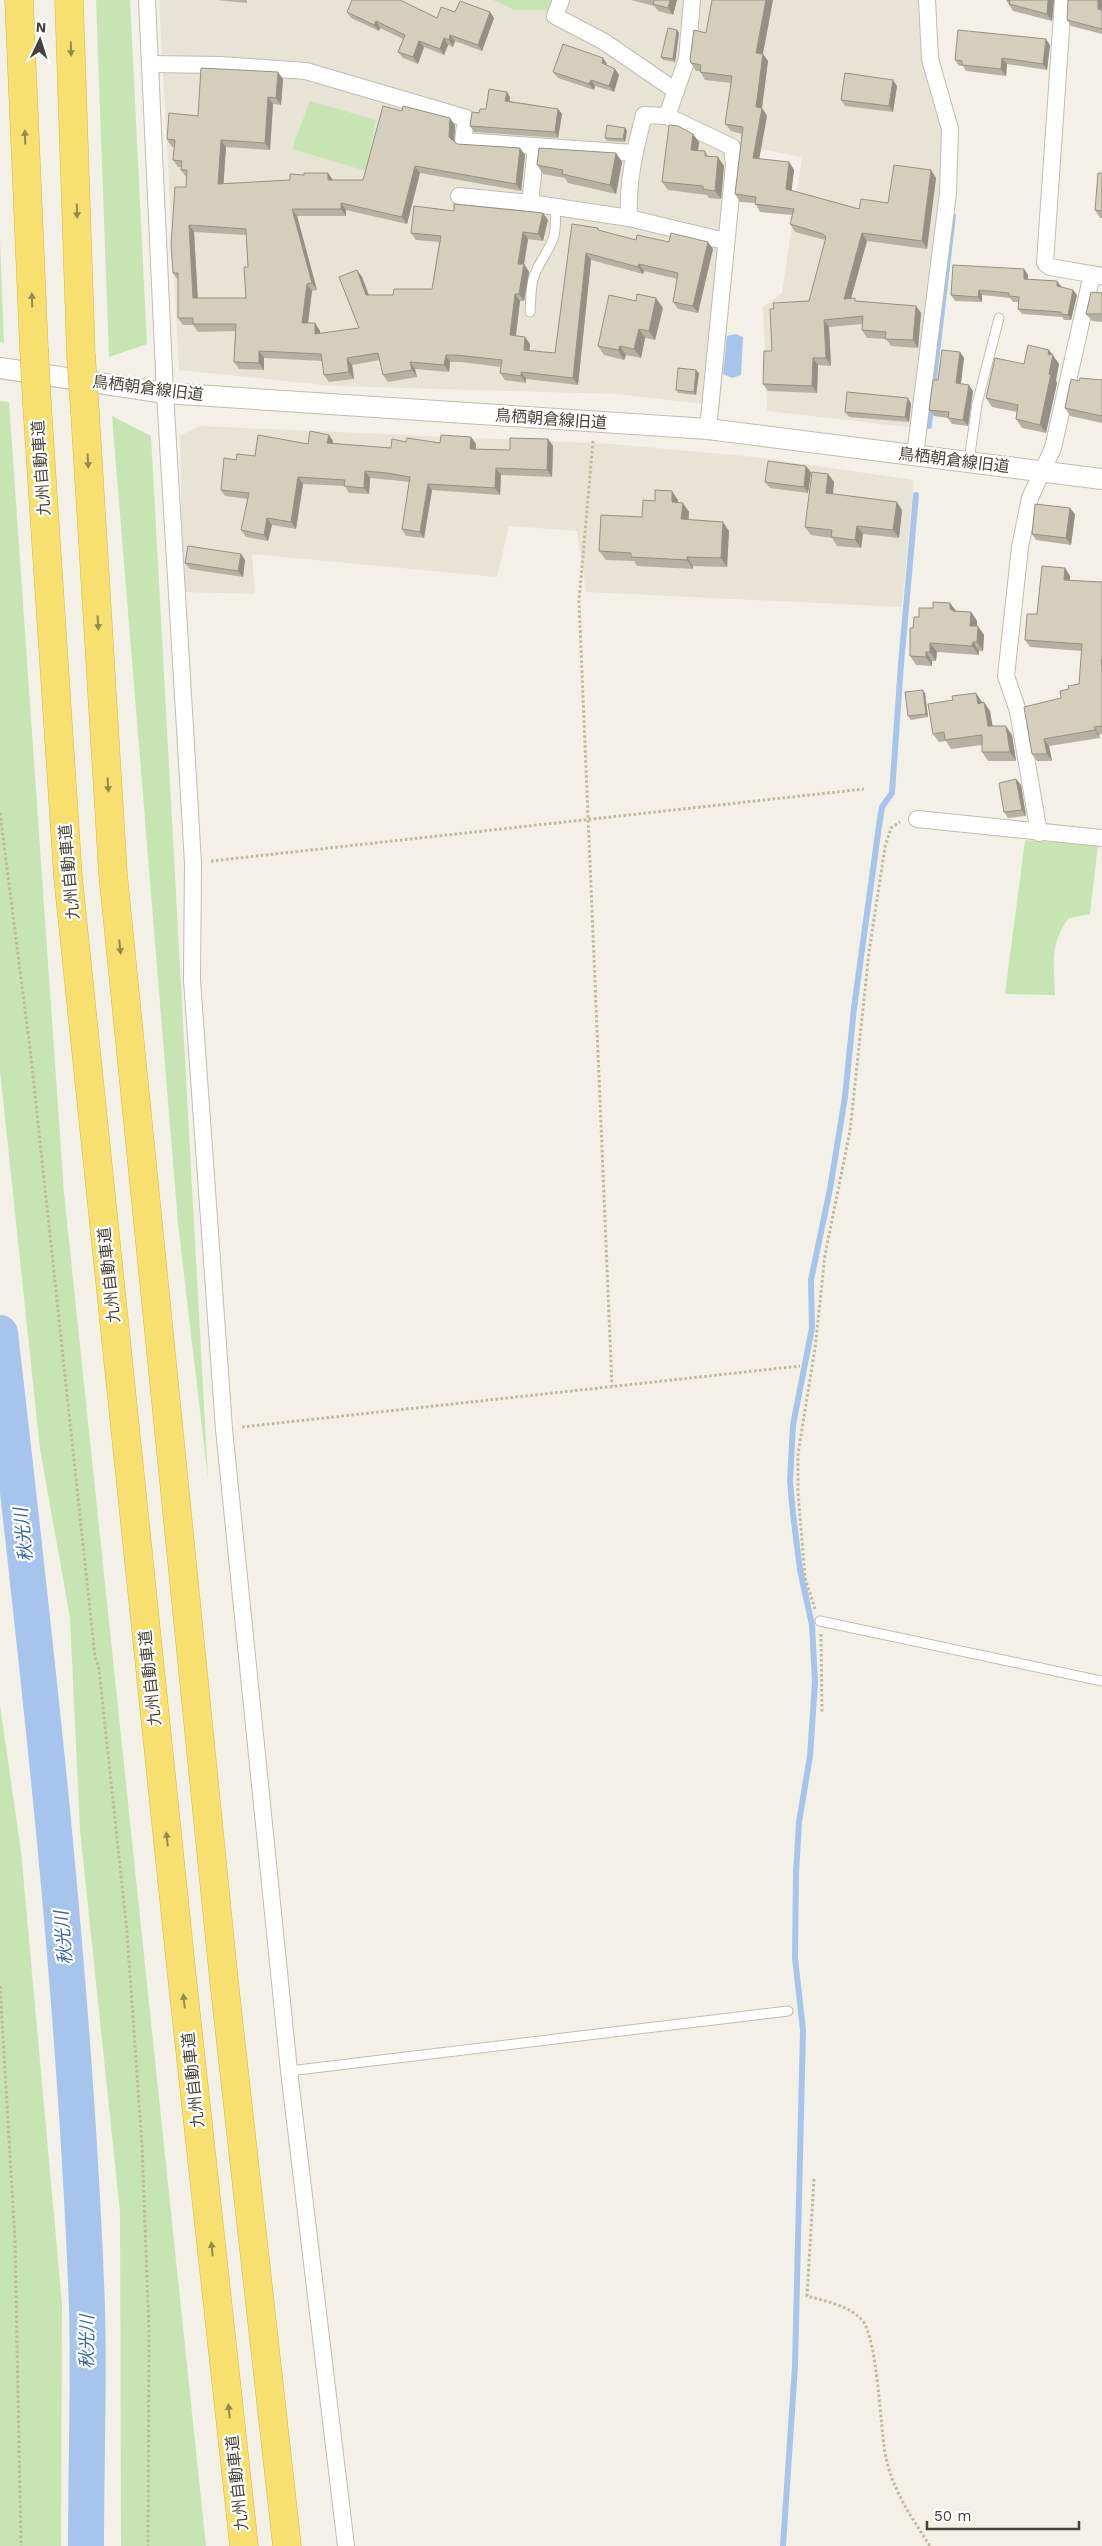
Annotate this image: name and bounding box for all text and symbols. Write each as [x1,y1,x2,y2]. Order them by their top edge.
north arrow [15,15,65,65]
text: N [35,19,47,35]
one-way arrow [67,41,75,57]
one-way arrow [20,129,28,145]
one-way arrow [73,203,81,219]
one-way arrow [27,292,35,308]
street label: 鳥栖朝倉線旧道 [91,372,205,404]
street label: 鳥栖朝倉線旧道 [494,406,608,432]
street label: 九州自動車道 [28,419,54,517]
street label: 鳥栖朝倉線旧道 [897,444,1011,476]
one-way arrow [84,453,92,469]
one-way arrow [94,615,102,631]
one-way arrow [104,777,112,793]
street label: 九州自動車道 [55,823,83,921]
one-way arrow [116,939,124,955]
street label: 九州自動車道 [95,1226,123,1324]
water label: 秋光川 [10,1505,36,1563]
street label: 九州自動車道 [136,1629,164,1727]
one-way arrow [163,1831,171,1847]
water label: 秋光川 [50,1908,76,1966]
one-way arrow [180,1992,188,2008]
street label: 九州自動車道 [179,2031,207,2129]
one-way arrow [208,2241,216,2257]
water label: 秋光川 [76,2313,97,2369]
one-way arrow [225,2402,233,2418]
street label: 九州自動車道 [223,2434,251,2532]
scale bar [927,2498,1080,2530]
text: 50 m [934,2507,971,2525]

